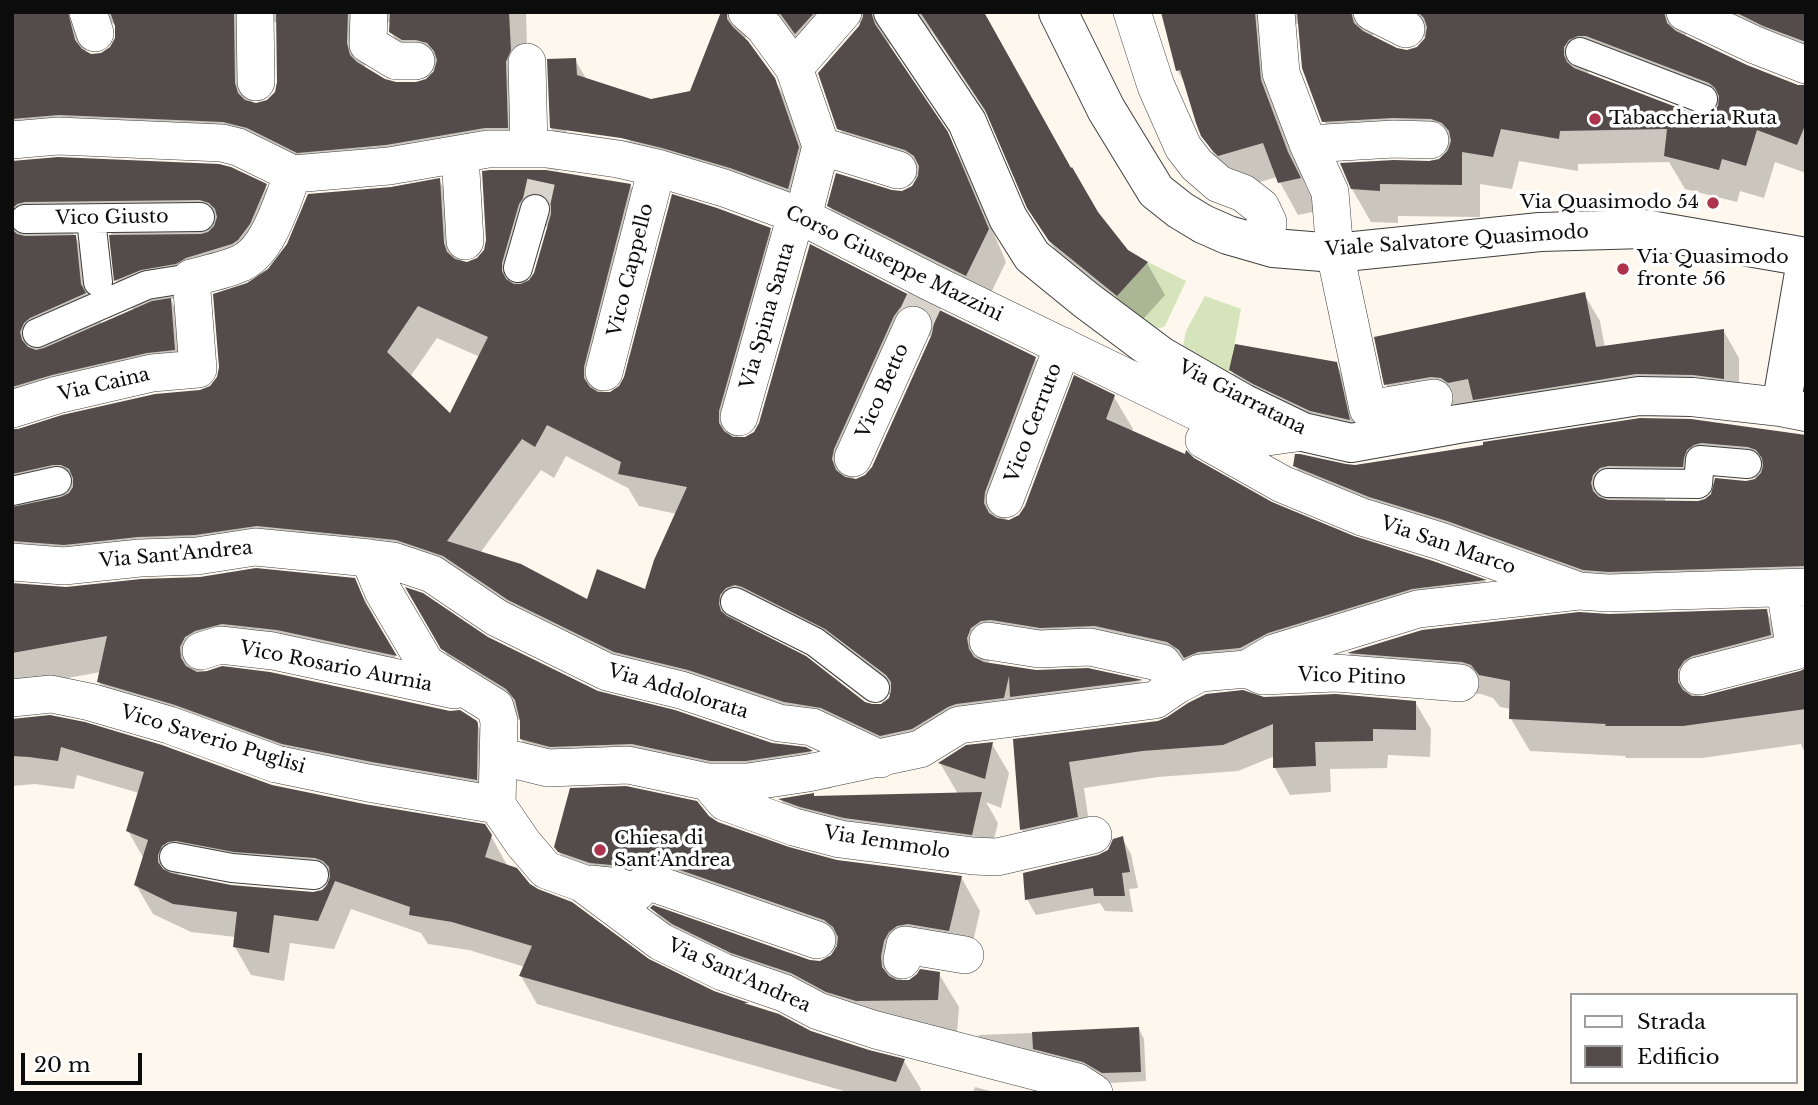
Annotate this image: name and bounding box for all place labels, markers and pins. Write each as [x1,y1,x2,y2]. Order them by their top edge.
place label: Tabaccheria Ruta [1609,108,1777,130]
marker: Tabaccheria Ruta [1587,111,1603,127]
place label: Via Quasimodo 54 [1520,192,1699,214]
marker: Via Quasimodo 54 [1705,195,1721,211]
place label: Via Quasimodo fronte 56 [1637,247,1789,291]
marker: Via Quasimodo fronte 56 [1615,261,1631,277]
place label: Chiesa di Sant'Andrea [614,828,731,872]
marker: Chiesa di Sant'Andrea [592,842,608,858]

